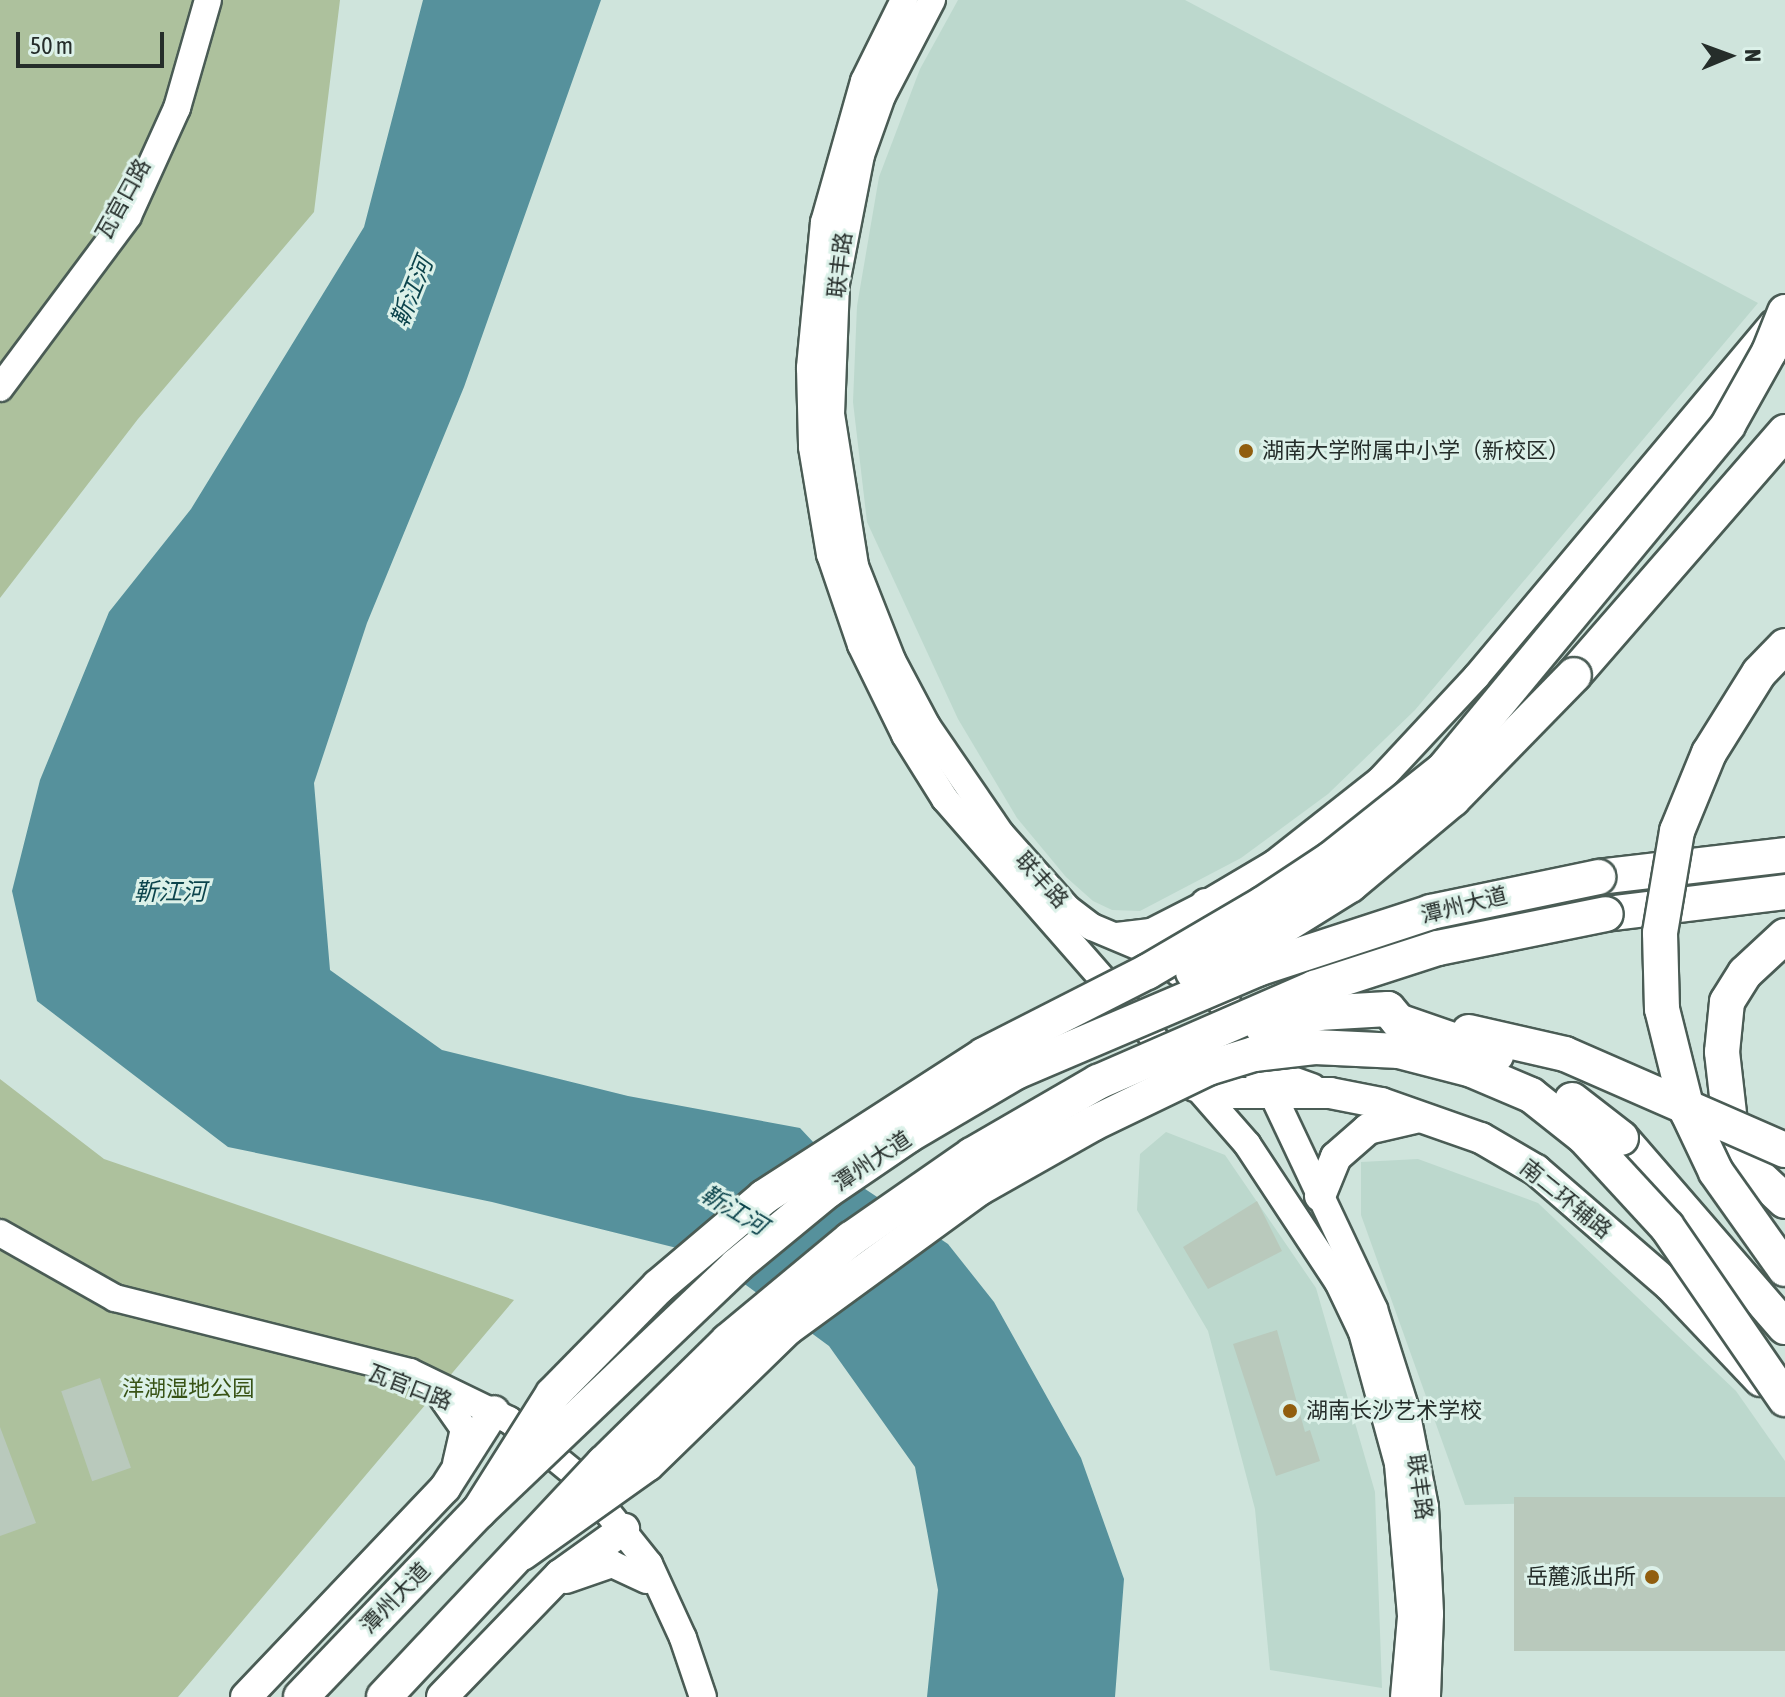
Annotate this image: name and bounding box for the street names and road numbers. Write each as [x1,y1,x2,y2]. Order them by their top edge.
street label: 瓦官口路 [90,154,156,244]
street label: 联丰路 [823,231,857,299]
street label: 联丰路 [1010,847,1074,913]
street label: 潭州大道 [1418,882,1510,928]
street label: 潭州大道 [828,1125,916,1197]
street label: 南二环辅路 [1515,1154,1617,1244]
street label: 瓦官口路 [364,1359,456,1415]
street label: 联丰路 [1402,1452,1438,1522]
street label: 潭州大道 [355,1557,435,1639]

